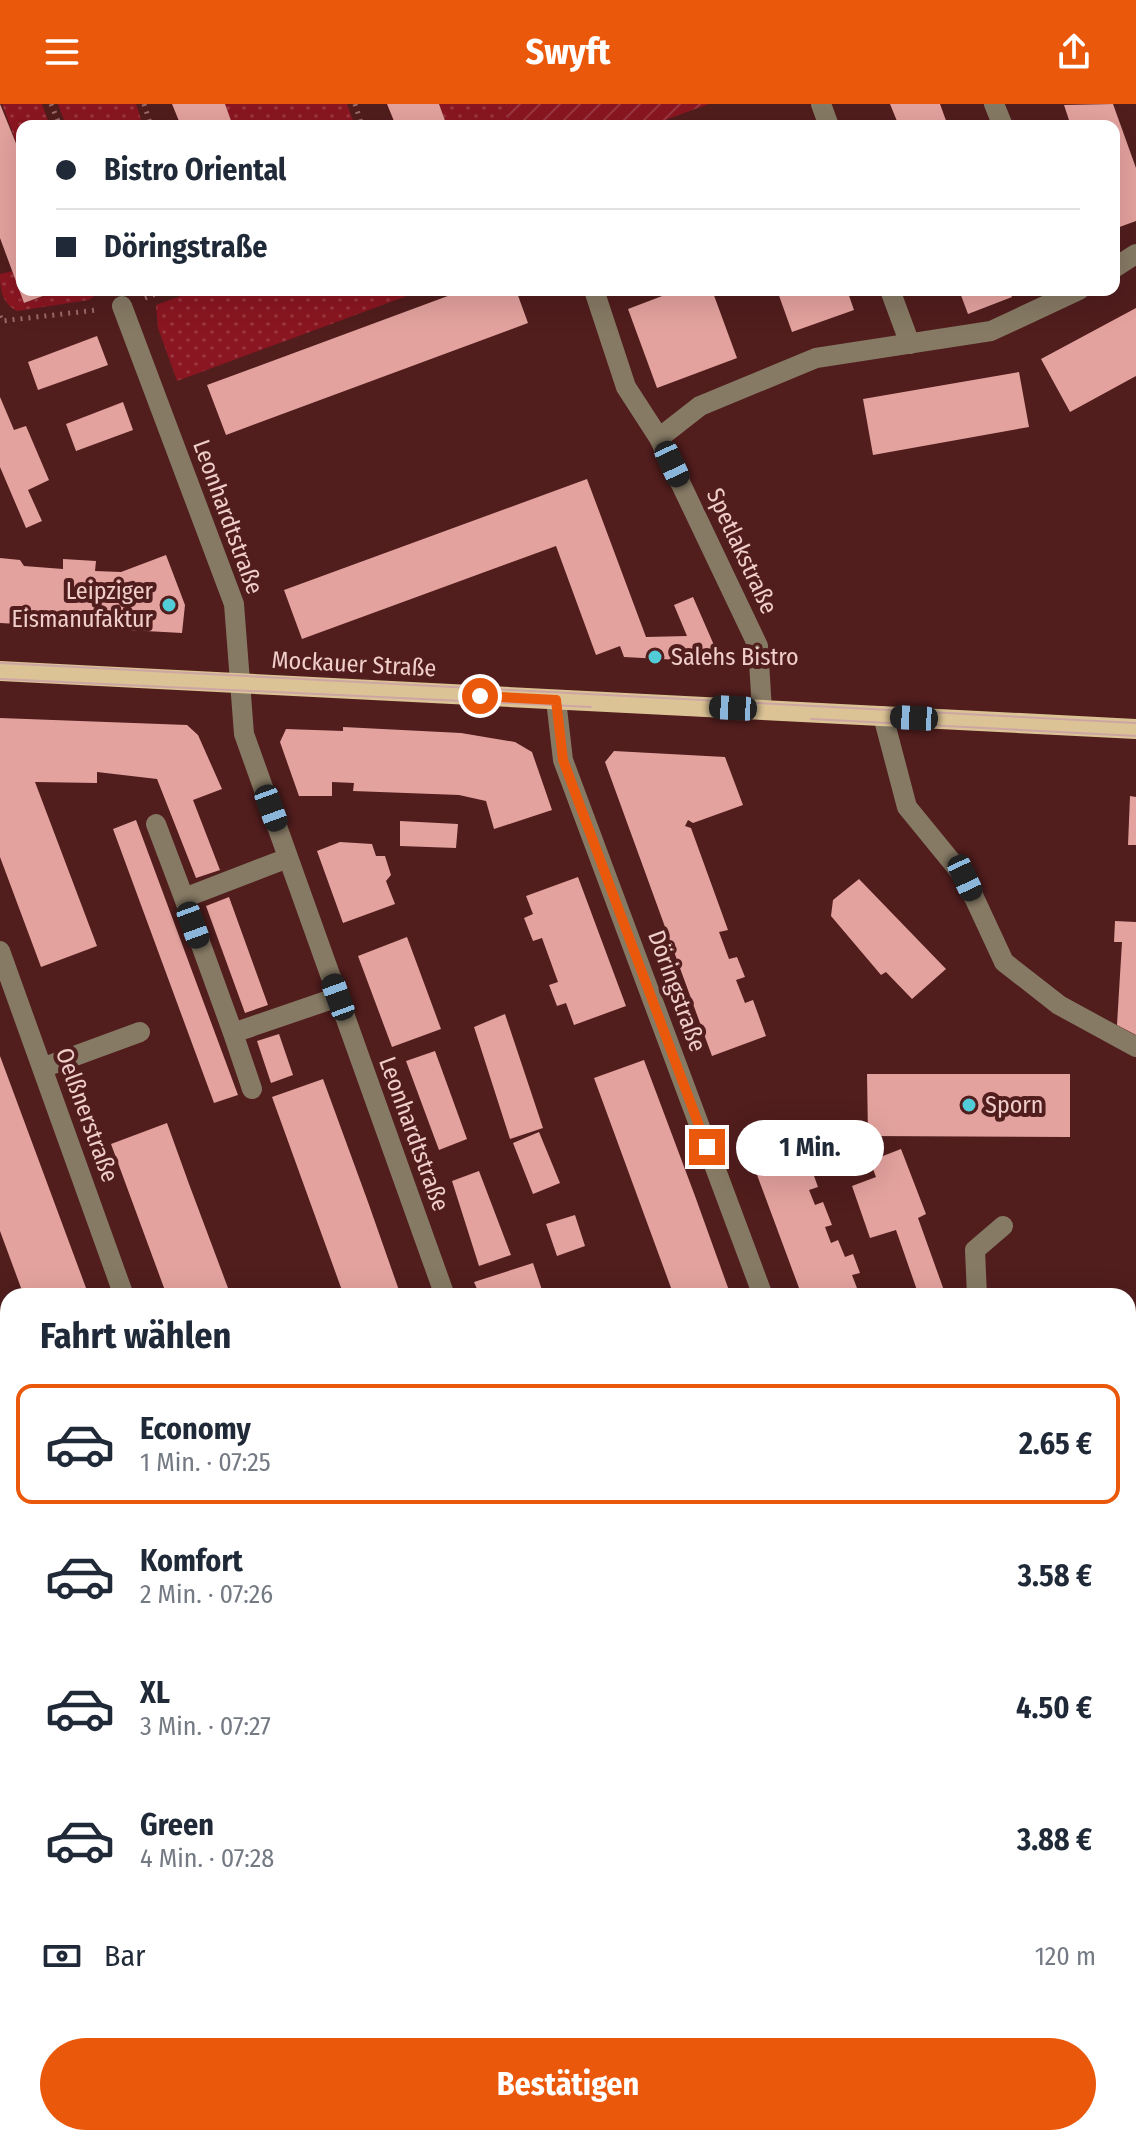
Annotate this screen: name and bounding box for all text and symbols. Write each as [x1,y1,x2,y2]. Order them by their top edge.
icon: menu [40,30,84,74]
text: Swyft [525,30,611,74]
icon: share [1052,30,1096,74]
text: Bistro Oriental [104,152,286,188]
text: Döringstraße [104,229,267,265]
street label: Leonhardtstraße [187,436,269,598]
car [651,437,693,491]
street label: Spetlakstraße [701,484,783,618]
place label: Leipziger Eismanufaktur [11,577,154,633]
marker: Leipziger Eismanufaktur [160,596,178,614]
place label: Salehs Bistro [671,643,799,671]
street label: Mockauer Straße [271,646,437,682]
marker: Salehs Bistro [646,648,664,666]
route start [462,678,498,714]
car [708,695,758,721]
car [889,705,939,731]
car [252,781,290,835]
car [944,851,986,905]
car [174,898,212,952]
street label: Döringstraße [642,927,712,1055]
car [319,970,357,1024]
street label: Oelßnerstraße [50,1044,124,1186]
street label: Leonhardtstraße [373,1053,455,1215]
place label: Sporn [985,1091,1043,1119]
marker: Sporn [960,1096,978,1114]
callout: 1 Min. [735,1119,883,1175]
route end [689,1129,725,1165]
text: 1 Min. [779,1132,841,1163]
text: Fahrt wählen [40,1314,231,1358]
icon: car [44,1408,116,1480]
text: Economy [140,1411,251,1447]
text: 2.65 € [1019,1426,1092,1462]
text: 1 Min. · 07:25 [140,1447,271,1478]
icon: car [44,1540,116,1612]
text: Komfort [140,1543,243,1579]
text: 3.58 € [1018,1558,1092,1594]
text: 2 Min. · 07:26 [140,1579,273,1610]
icon: car [44,1672,116,1744]
text: XL [140,1675,170,1711]
text: 4.50 € [1016,1690,1092,1726]
text: 3 Min. · 07:27 [140,1711,271,1742]
icon: car [44,1804,116,1876]
text: Green [140,1807,214,1843]
text: 3.88 € [1017,1822,1092,1858]
text: 4 Min. · 07:28 [140,1843,274,1874]
icon: cash [40,1934,84,1978]
text: Bar [104,1938,146,1974]
text: 120 m [1035,1941,1096,1972]
button: Bestätigen [40,2038,1096,2130]

